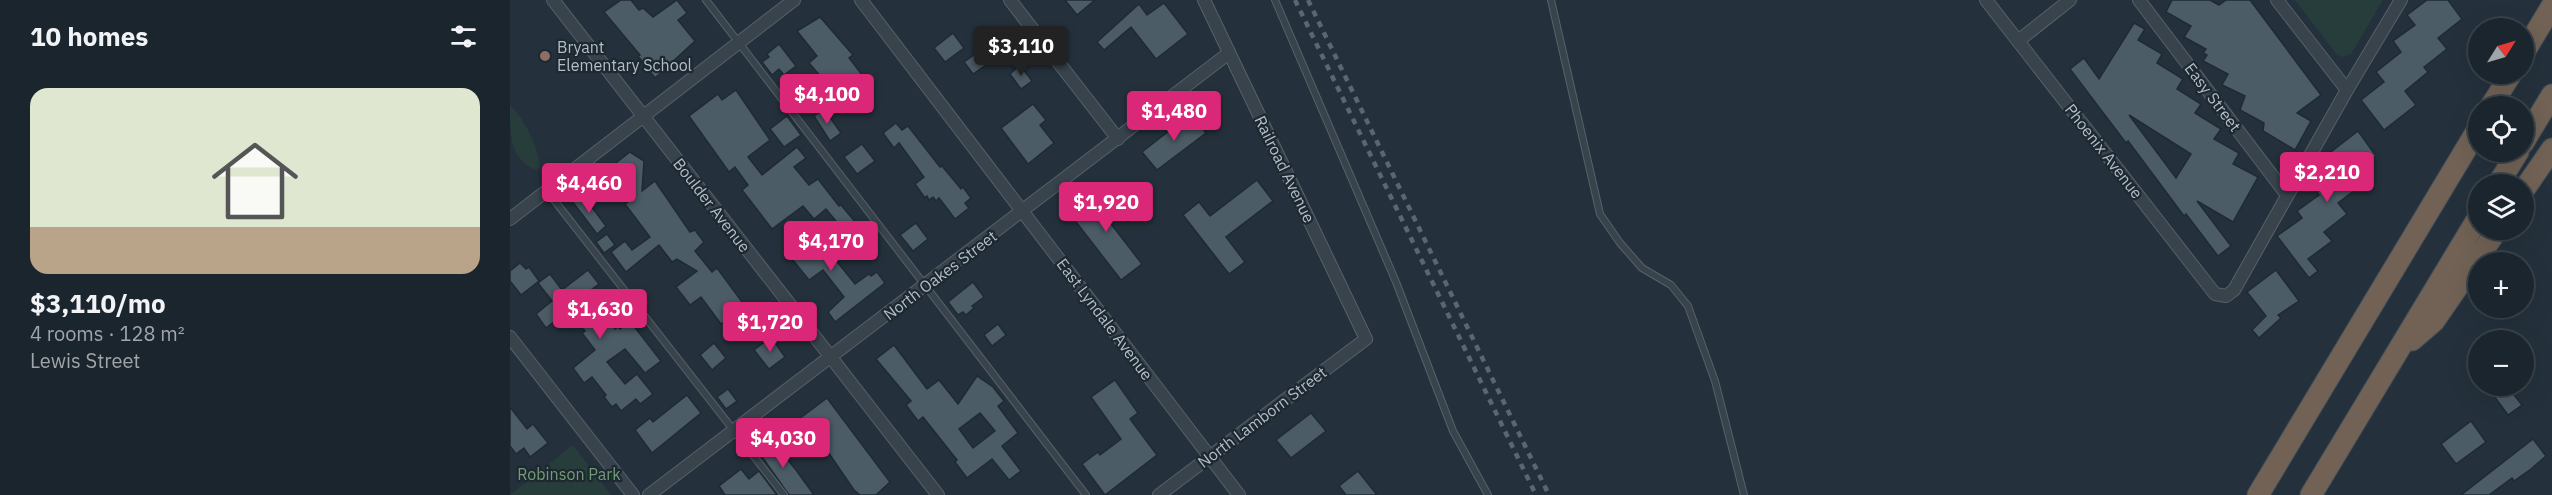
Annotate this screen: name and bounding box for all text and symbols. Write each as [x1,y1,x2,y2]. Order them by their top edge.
north arrow [2468,18,2534,84]
map controls [2468,18,2534,396]
text: 10 homes [30,19,148,53]
icon: filters [447,20,480,53]
pin: $3,110 [972,26,1070,77]
text: $3,110 [988,32,1054,59]
place label: Bryant Elementary School [557,37,692,75]
marker: Bryant Elementary School [538,49,552,63]
street label: Easy Street [2181,59,2245,135]
pin: $4,100 [778,74,876,125]
text: $4,100 [794,80,860,107]
pin: $1,480 [1125,91,1223,142]
button: locate [2468,96,2534,162]
text: $1,480 [1141,97,1207,124]
street label: Phoenix Avenue [2061,100,2147,203]
street label: Railroad Avenue [1250,112,1320,226]
icon: home [201,127,309,235]
pin: $2,210 [2278,152,2376,203]
street label: Boulder Avenue [669,154,755,256]
text: $2,210 [2294,158,2360,185]
pin: $4,460 [540,163,638,214]
text: $4,460 [556,169,622,196]
button: layers [2468,174,2534,240]
pin: $1,920 [1057,182,1155,233]
text: $1,920 [1073,188,1139,215]
pin: $4,170 [782,221,880,272]
street label: North Oakes Street [879,226,1001,324]
text: $4,170 [798,227,864,254]
button: + [2468,252,2534,318]
street label: East Lyndale Avenue [1053,254,1158,384]
text: $3,110/mo [30,286,166,320]
pin: $1,630 [551,289,649,340]
text: $1,630 [567,295,633,322]
pin: $1,720 [721,302,819,353]
text: $1,720 [737,308,803,335]
text: 4 rooms · 128 m² [30,320,185,347]
button: − [2468,330,2534,396]
text: Lewis Street [30,347,140,374]
street label: North Lamborn Street [1194,362,1330,472]
pin: $4,030 [734,418,832,469]
text: $4,030 [750,424,816,451]
park label: Robinson Park [517,464,621,484]

